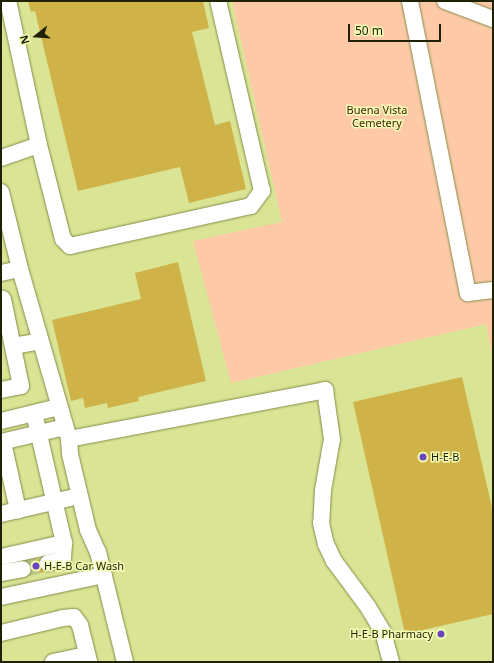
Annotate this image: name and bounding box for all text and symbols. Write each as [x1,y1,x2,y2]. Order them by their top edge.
north arrow [16,16,56,56]
scale bar [350,16,443,42]
text: 50 m [355,22,383,39]
text: N [16,33,33,46]
park label: Buena Vista Cemetery [347,104,407,130]
place label: H-E-B [431,450,460,464]
marker: H-E-B [418,452,428,462]
place label: H-E-B Car Wash [44,559,124,573]
marker: H-E-B Car Wash [31,561,41,571]
place label: H-E-B Pharmacy [350,627,433,641]
marker: H-E-B Pharmacy [436,629,446,639]

